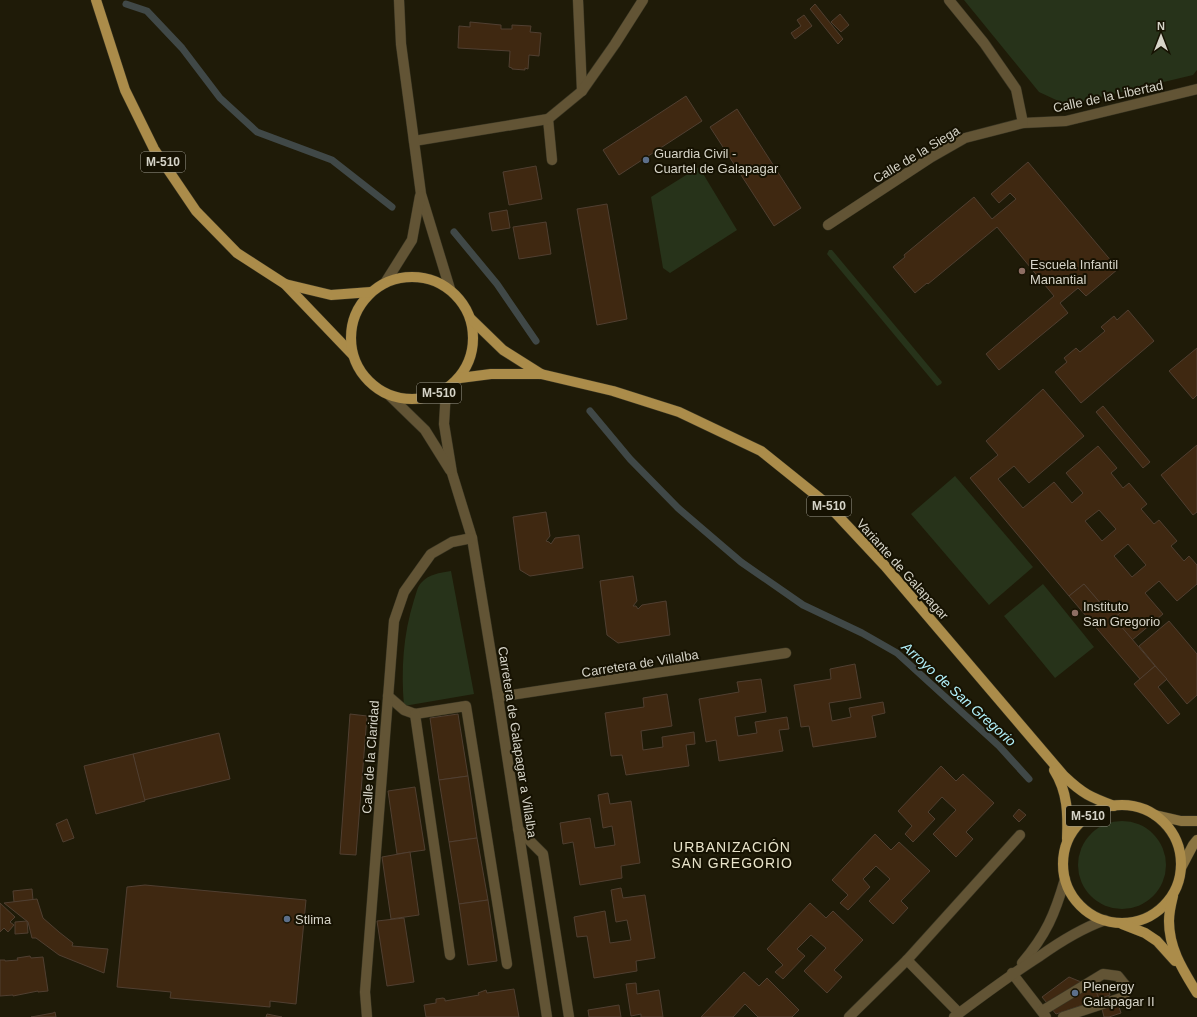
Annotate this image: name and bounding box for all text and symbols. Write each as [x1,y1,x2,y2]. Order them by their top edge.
north arrow [1141,16,1181,56]
text: N [1157,20,1165,32]
street label: Calle de la Libertad [1052,78,1164,115]
street label: Calle de la Siega [870,122,963,186]
place label: Guardia Civil - Cuartel de Galapagar [654,146,779,176]
road number: M-510 [141,152,185,172]
marker: Guardia Civil - Cuartel de Galapagar [641,155,651,165]
place label: Escuela Infantil Manantial [1030,257,1118,287]
marker: Escuela Infantil Manantial [1017,266,1027,276]
road number: M-510 [417,383,461,403]
road number: M-510 [807,496,851,516]
street label: Variante de Galapagar [854,516,952,623]
place label: Instituto San Gregorio [1083,599,1160,629]
marker: Instituto San Gregorio [1070,608,1080,618]
water label: Arroyo de San Gregorio [898,638,1019,750]
street label: Carretera de Galapagar a Villalba [495,645,540,840]
street label: Carretera de Villalba [580,647,700,680]
street label: Calle de la Claridad [359,700,382,814]
road number: M-510 [1066,806,1110,826]
district label: URBANIZACIÓN SAN GREGORIO [671,839,793,871]
place label: Stlima [295,912,332,927]
marker: Stlima [282,914,292,924]
place label: Plenergy Galapagar II [1083,979,1155,1009]
marker: Plenergy Galapagar II [1070,988,1080,998]

